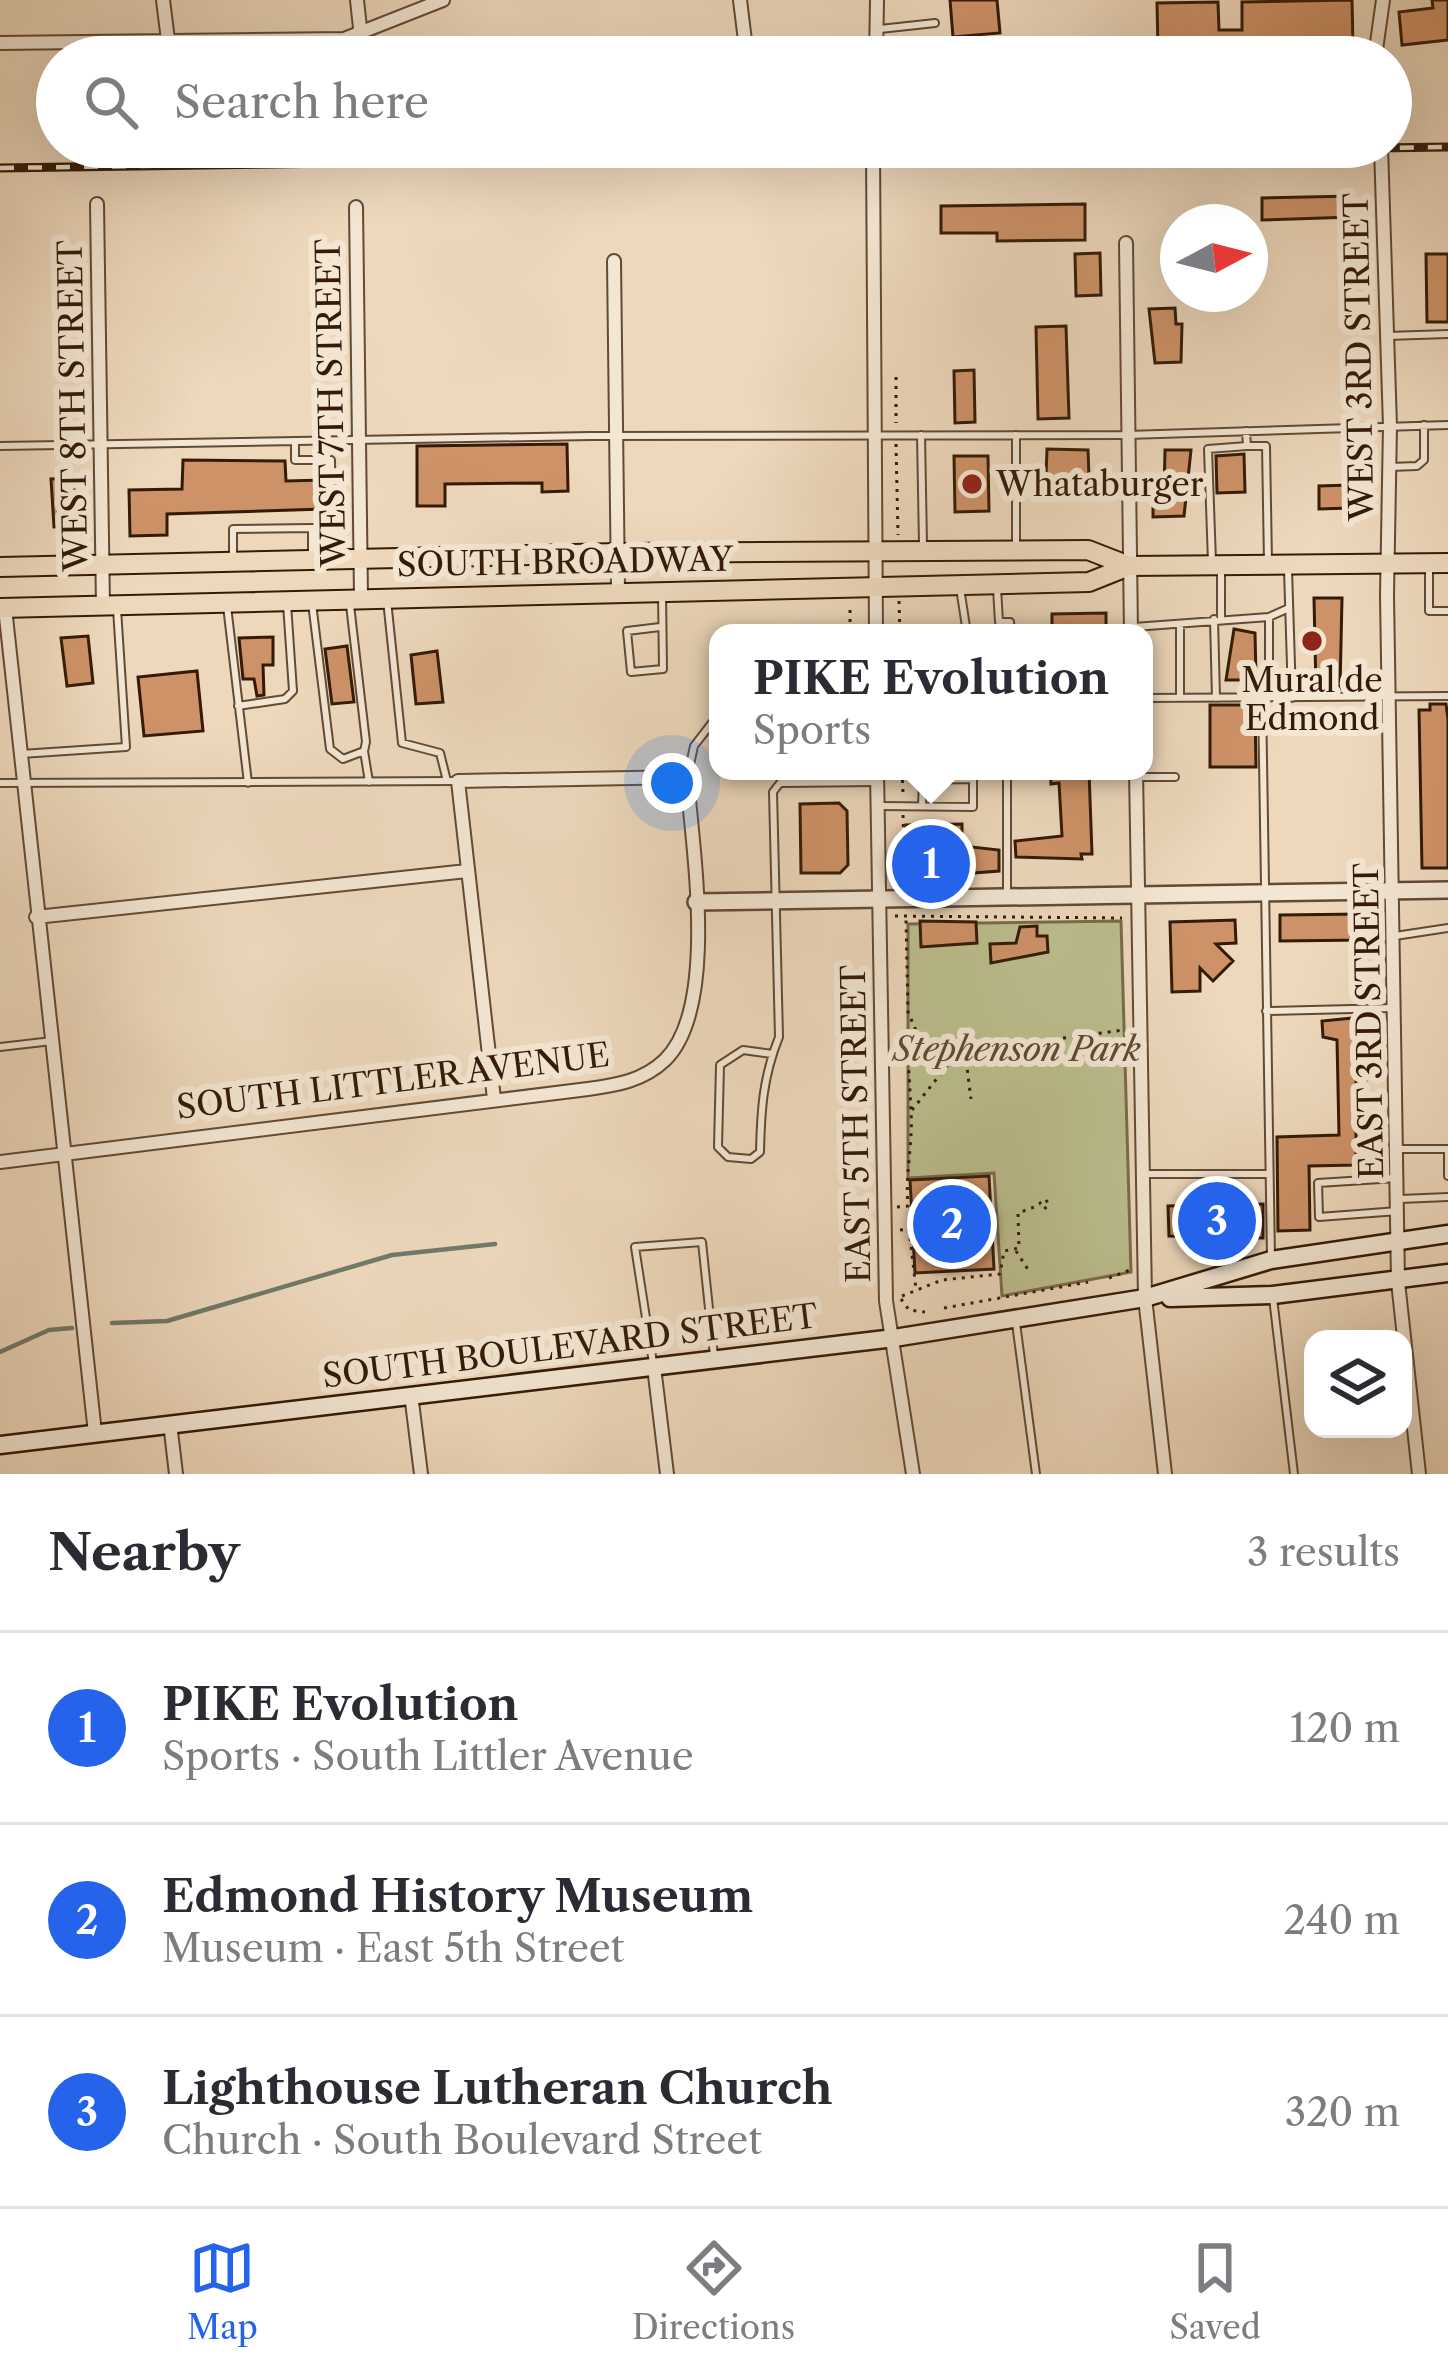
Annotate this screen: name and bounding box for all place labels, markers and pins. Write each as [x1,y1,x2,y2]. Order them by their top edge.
place label: Whataburger [995,464,1204,505]
marker: Whataburger [959,471,985,497]
marker: Mural de Edmond [1299,628,1325,654]
place label: Mural de Edmond [1241,660,1383,739]
pin: 1 [892,819,970,909]
pin: 3 [1178,1176,1256,1266]
pin: 2 [913,1179,991,1269]

